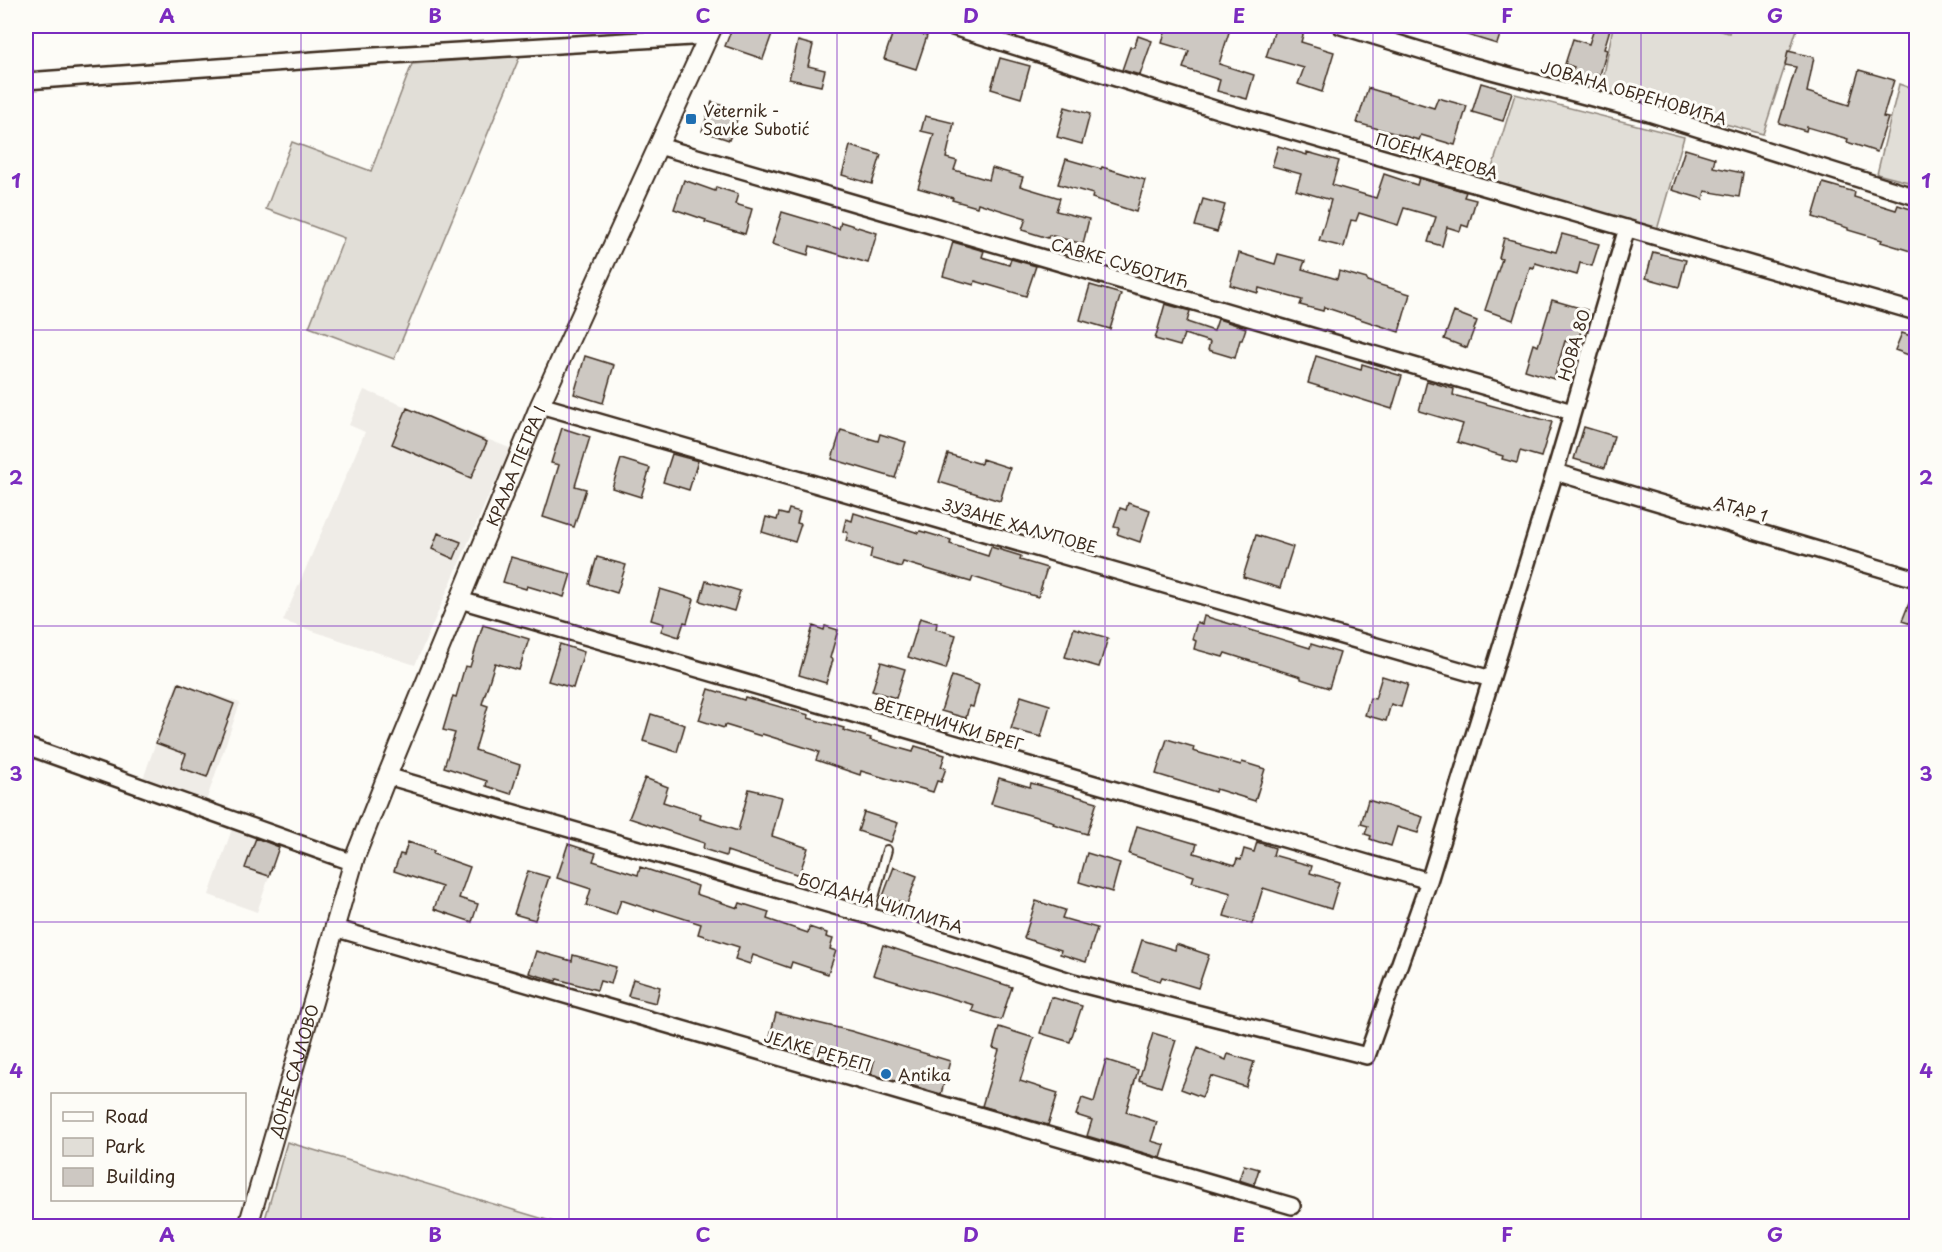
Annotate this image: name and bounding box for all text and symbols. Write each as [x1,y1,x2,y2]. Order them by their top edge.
text: A [159,0,175,30]
text: B [428,0,442,30]
text: C [695,0,711,30]
text: D [963,0,979,30]
text: E [1233,0,1245,30]
text: F [1501,0,1513,30]
text: G [1767,0,1783,30]
street label: ЈОВАНА ОБРЕНОВИЋА [1538,54,1730,130]
place label: Veternik - Savke Subotić [703,98,809,140]
marker: Veternik - Savke Subotić [684,112,698,126]
street label: ПОЕНКАРЕОВА [1373,126,1502,184]
text: 1 [11,165,21,195]
text: 1 [1921,165,1931,195]
street label: САВКЕ СУБОТИЋ [1048,231,1192,293]
street label: НОВА 80 [1551,306,1595,384]
street label: КРАЉА ПЕТРА I [479,402,551,530]
text: 2 [9,462,23,492]
text: 2 [1919,462,1933,492]
street label: АТАР 1 [1711,489,1771,527]
street label: ЗУЗАНЕ ХАЛУПОВЕ [939,491,1100,559]
street label: ВЕТЕРНИЧКИ БРЕГ [872,690,1027,756]
text: 3 [9,758,23,788]
text: 3 [1919,758,1933,788]
street label: БОГДАНА ЧИПЛИЋА [796,866,966,938]
street label: ДОЊЕ САЈЛОВО [262,1001,324,1141]
street label: ЈЕЛКЕ РЕЂЕП [762,1023,874,1077]
text: 4 [9,1055,23,1085]
text: 4 [1919,1055,1933,1085]
place label: Antika [898,1062,951,1086]
marker: Antika [879,1067,893,1081]
legend [51,1093,246,1201]
text: Road [105,1102,149,1129]
text: Park [105,1132,145,1159]
text: Building [105,1162,175,1189]
text: A [159,1219,175,1249]
text: B [428,1219,442,1249]
text: C [695,1219,711,1249]
text: D [963,1219,979,1249]
text: E [1233,1219,1245,1249]
text: F [1501,1219,1513,1249]
text: G [1767,1219,1783,1249]

